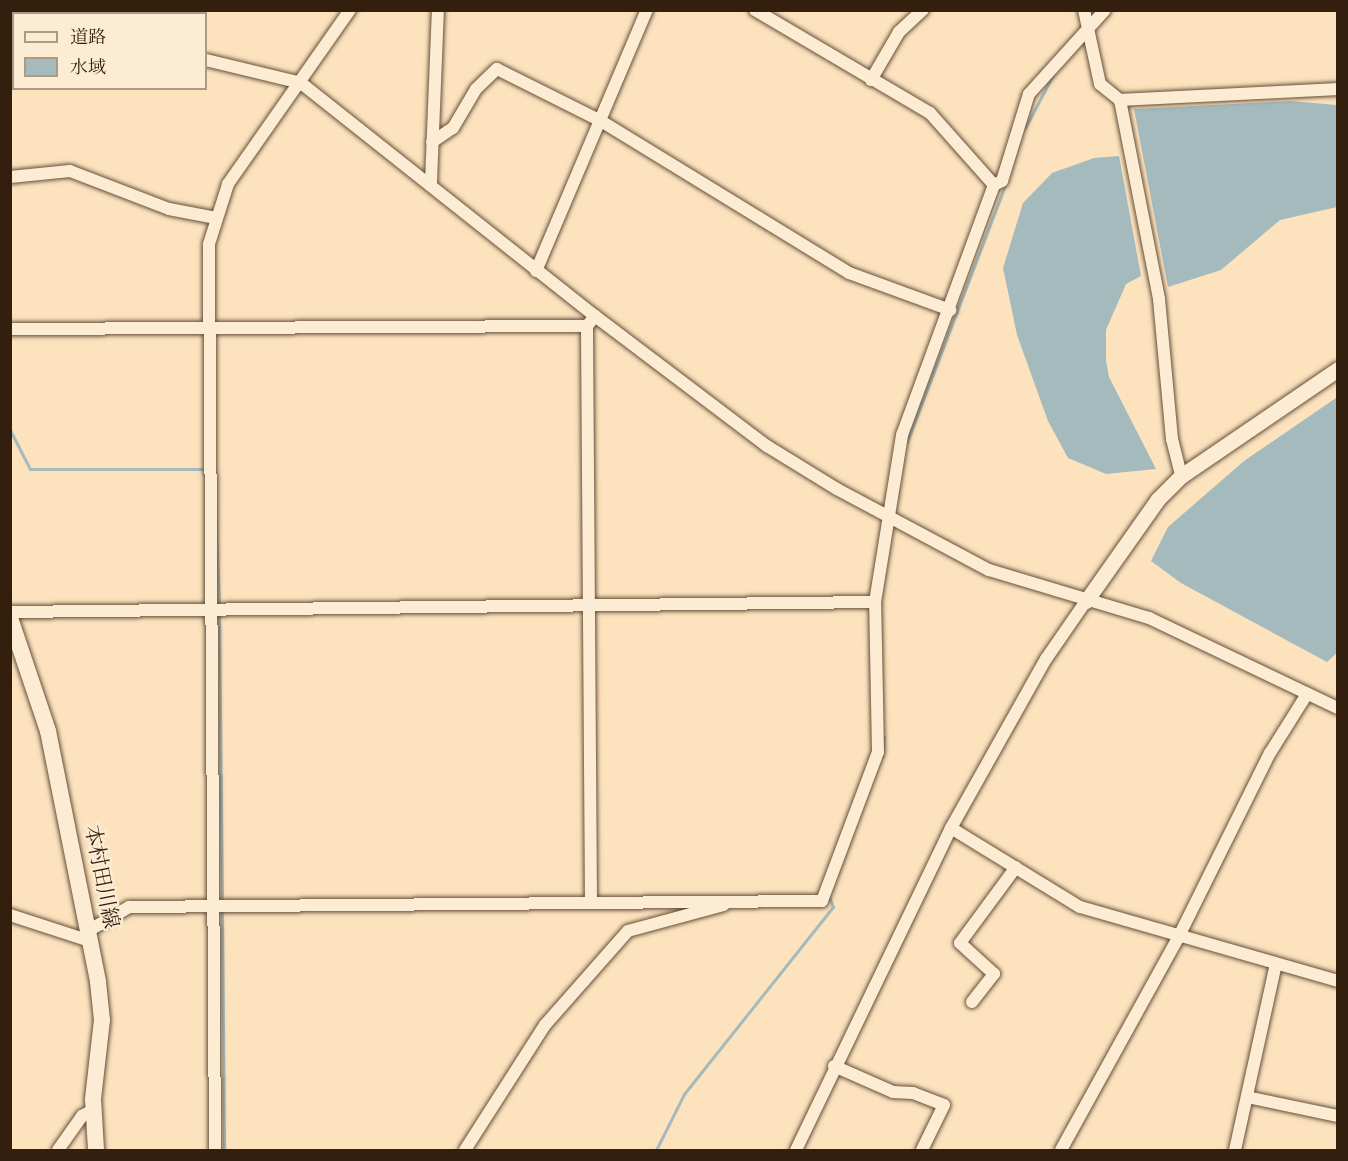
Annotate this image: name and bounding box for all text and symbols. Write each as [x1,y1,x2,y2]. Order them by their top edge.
legend [12,12,207,90]
text: 道路 [70,26,106,52]
text: 水域 [70,56,106,82]
street label: 本村田川線 [78,823,122,931]

